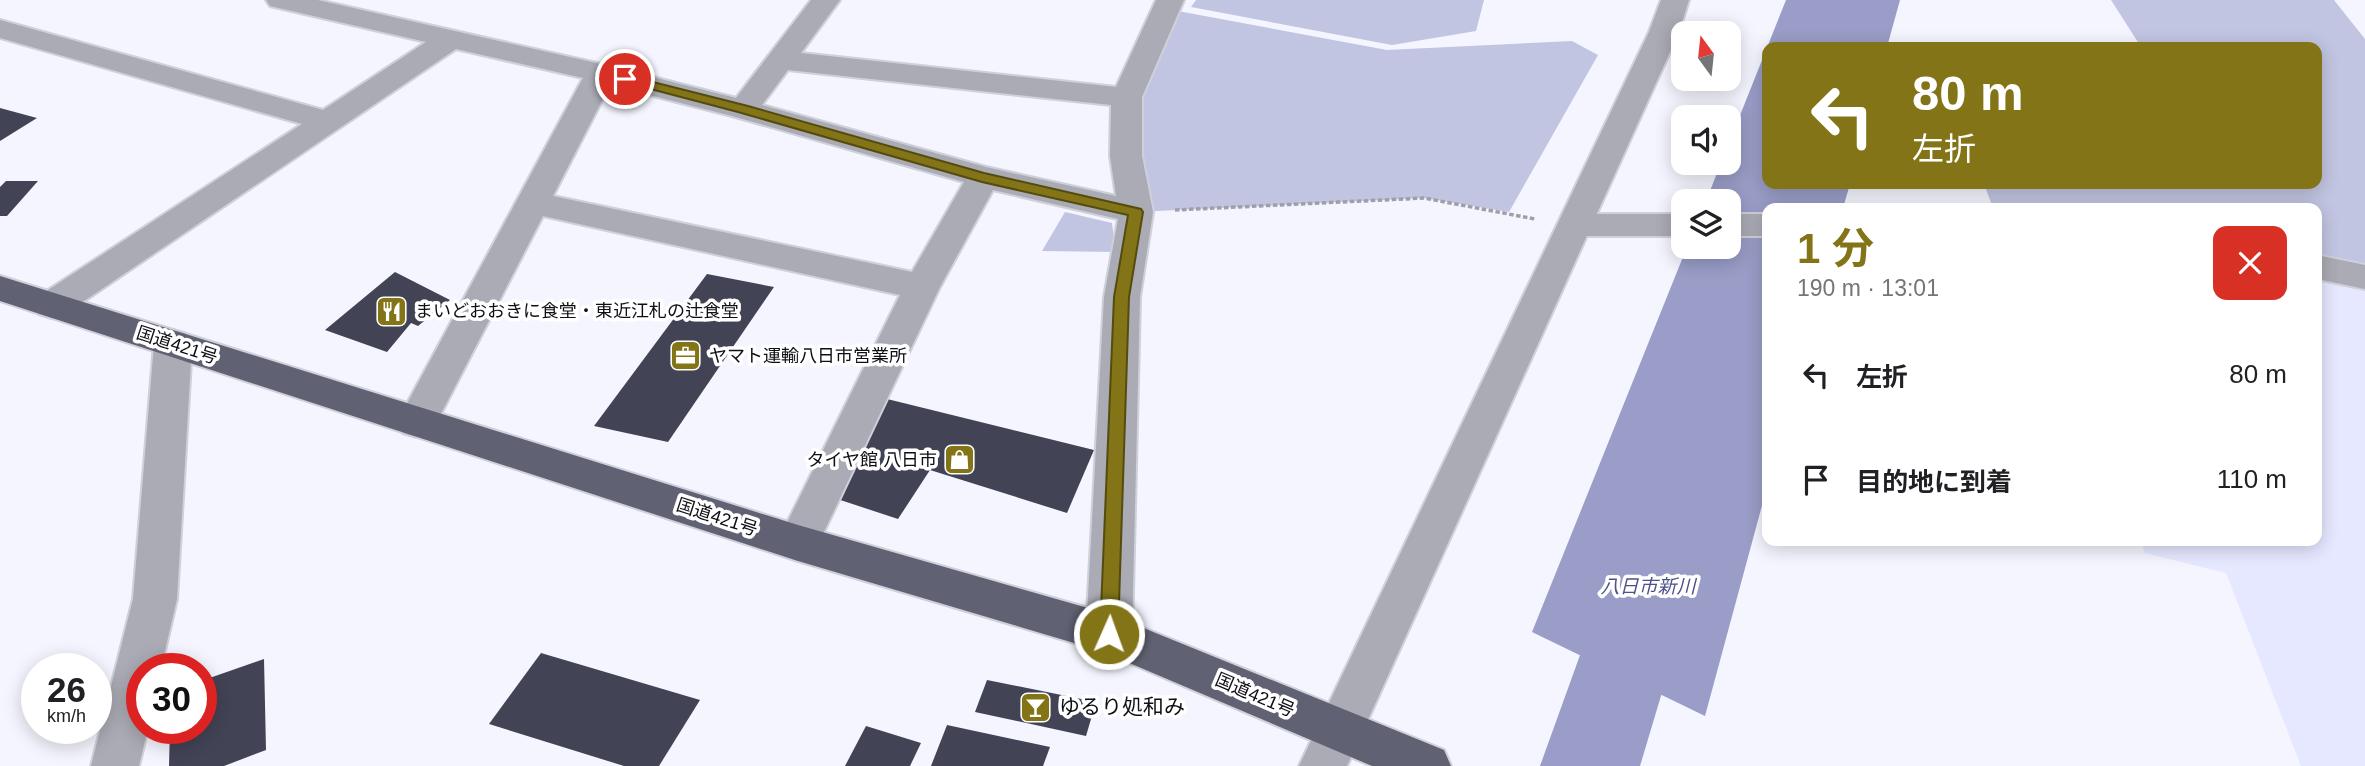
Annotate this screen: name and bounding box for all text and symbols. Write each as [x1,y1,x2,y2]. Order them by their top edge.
north arrow [1671,21,1741,91]
map controls [1671,21,1741,259]
pin [595,49,655,109]
icon: arrive [606,60,644,98]
text: 80 m [1912,66,2024,120]
icon: left [1797,70,1888,161]
button: sound [1671,105,1741,175]
text: 左折 [1912,131,1976,167]
button: layers [1671,189,1741,259]
text: 1 分 [1797,225,1874,272]
button: close [2213,226,2287,300]
text: 190 m · 13:01 [1797,275,1939,301]
restaurant icon: まいどおおきに食堂・東近江札の辻食堂 [375,294,409,328]
place label: まいどおおきに食堂・東近江札の辻食堂 [415,301,739,321]
street label: 国道421号 [134,323,220,367]
office icon: ヤマト運輸八日市営業所 [669,339,703,373]
place label: ヤマト運輸八日市営業所 [709,346,907,366]
icon: left [1797,356,1835,394]
text: 80 m [2229,359,2287,389]
text: 左折 [1856,362,1908,392]
shop icon: タイヤ館 八日市 [943,443,977,477]
place label: タイヤ館 八日市 [807,450,937,470]
icon: arrive [1797,461,1835,499]
text: 110 m [2217,464,2287,494]
text: 目的地に到着 [1856,467,2012,497]
street label: 国道421号 [674,495,760,539]
water label: 八日市新川 [1600,576,1697,597]
position arrow [1072,597,1146,671]
speed limit sign: 30 [126,653,217,744]
street label: 国道421号 [1212,669,1298,721]
text: 26 [47,670,86,709]
bar icon: ゆるり処和み [1019,690,1053,724]
place label: ゆるり処和み [1059,695,1185,718]
text: km/h [47,706,86,726]

